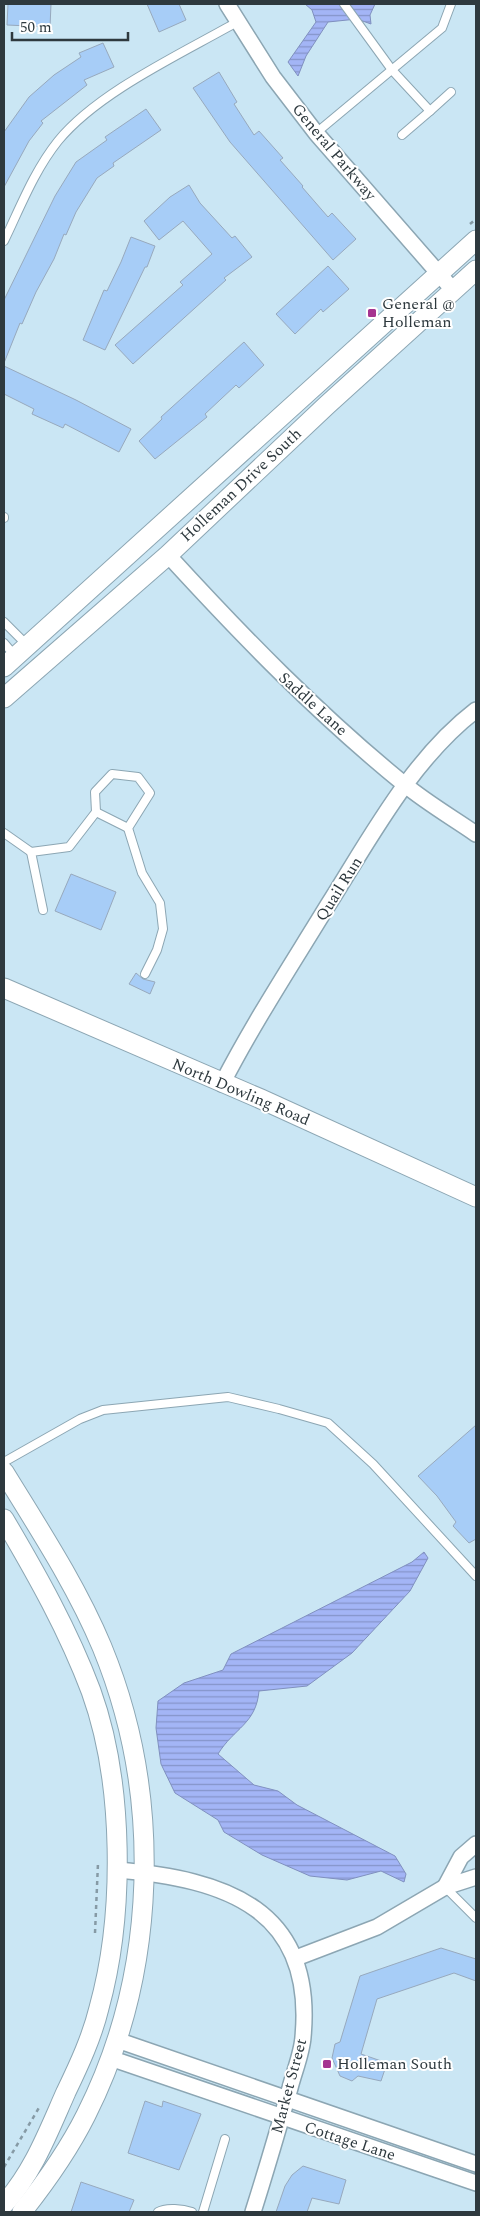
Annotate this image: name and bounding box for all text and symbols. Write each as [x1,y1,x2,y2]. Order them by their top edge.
scale bar [12,10,129,42]
text: 50 m [20,16,52,39]
street label: General Parkway [286,98,383,207]
place label: General @ Holleman [382,292,455,334]
marker: General @ Holleman [366,307,378,319]
street label: Holleman Drive South [175,422,307,548]
street label: Saddle Lane [273,666,353,742]
street label: Quail Run [310,852,368,926]
street label: North Dowling Road [168,1052,314,1132]
street label: Market Street [265,2035,313,2136]
place label: Holleman South [337,2052,452,2076]
marker: Holleman South [321,2058,333,2070]
street label: Cottage Lane [301,2115,399,2167]

